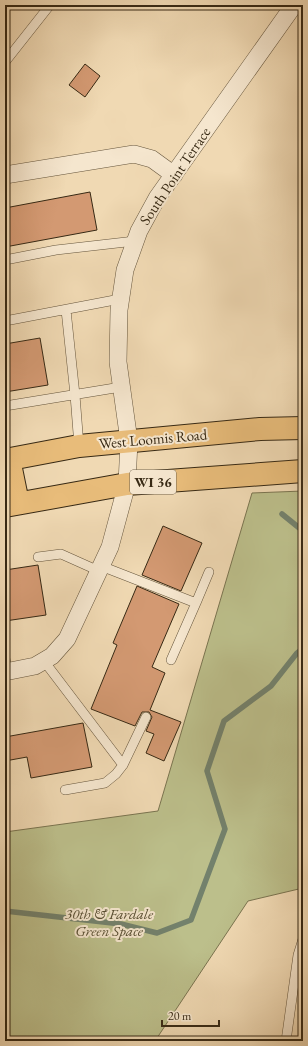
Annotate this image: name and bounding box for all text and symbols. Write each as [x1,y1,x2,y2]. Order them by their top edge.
street label: South Point Terrace [135,123,214,228]
street label: West Loomis Road [98,424,208,453]
road number: WI 36 [130,470,176,494]
park label: 30th & Fardale Green Space [65,904,154,940]
scale bar [162,1002,219,1028]
text: 20 m [168,1008,192,1024]

